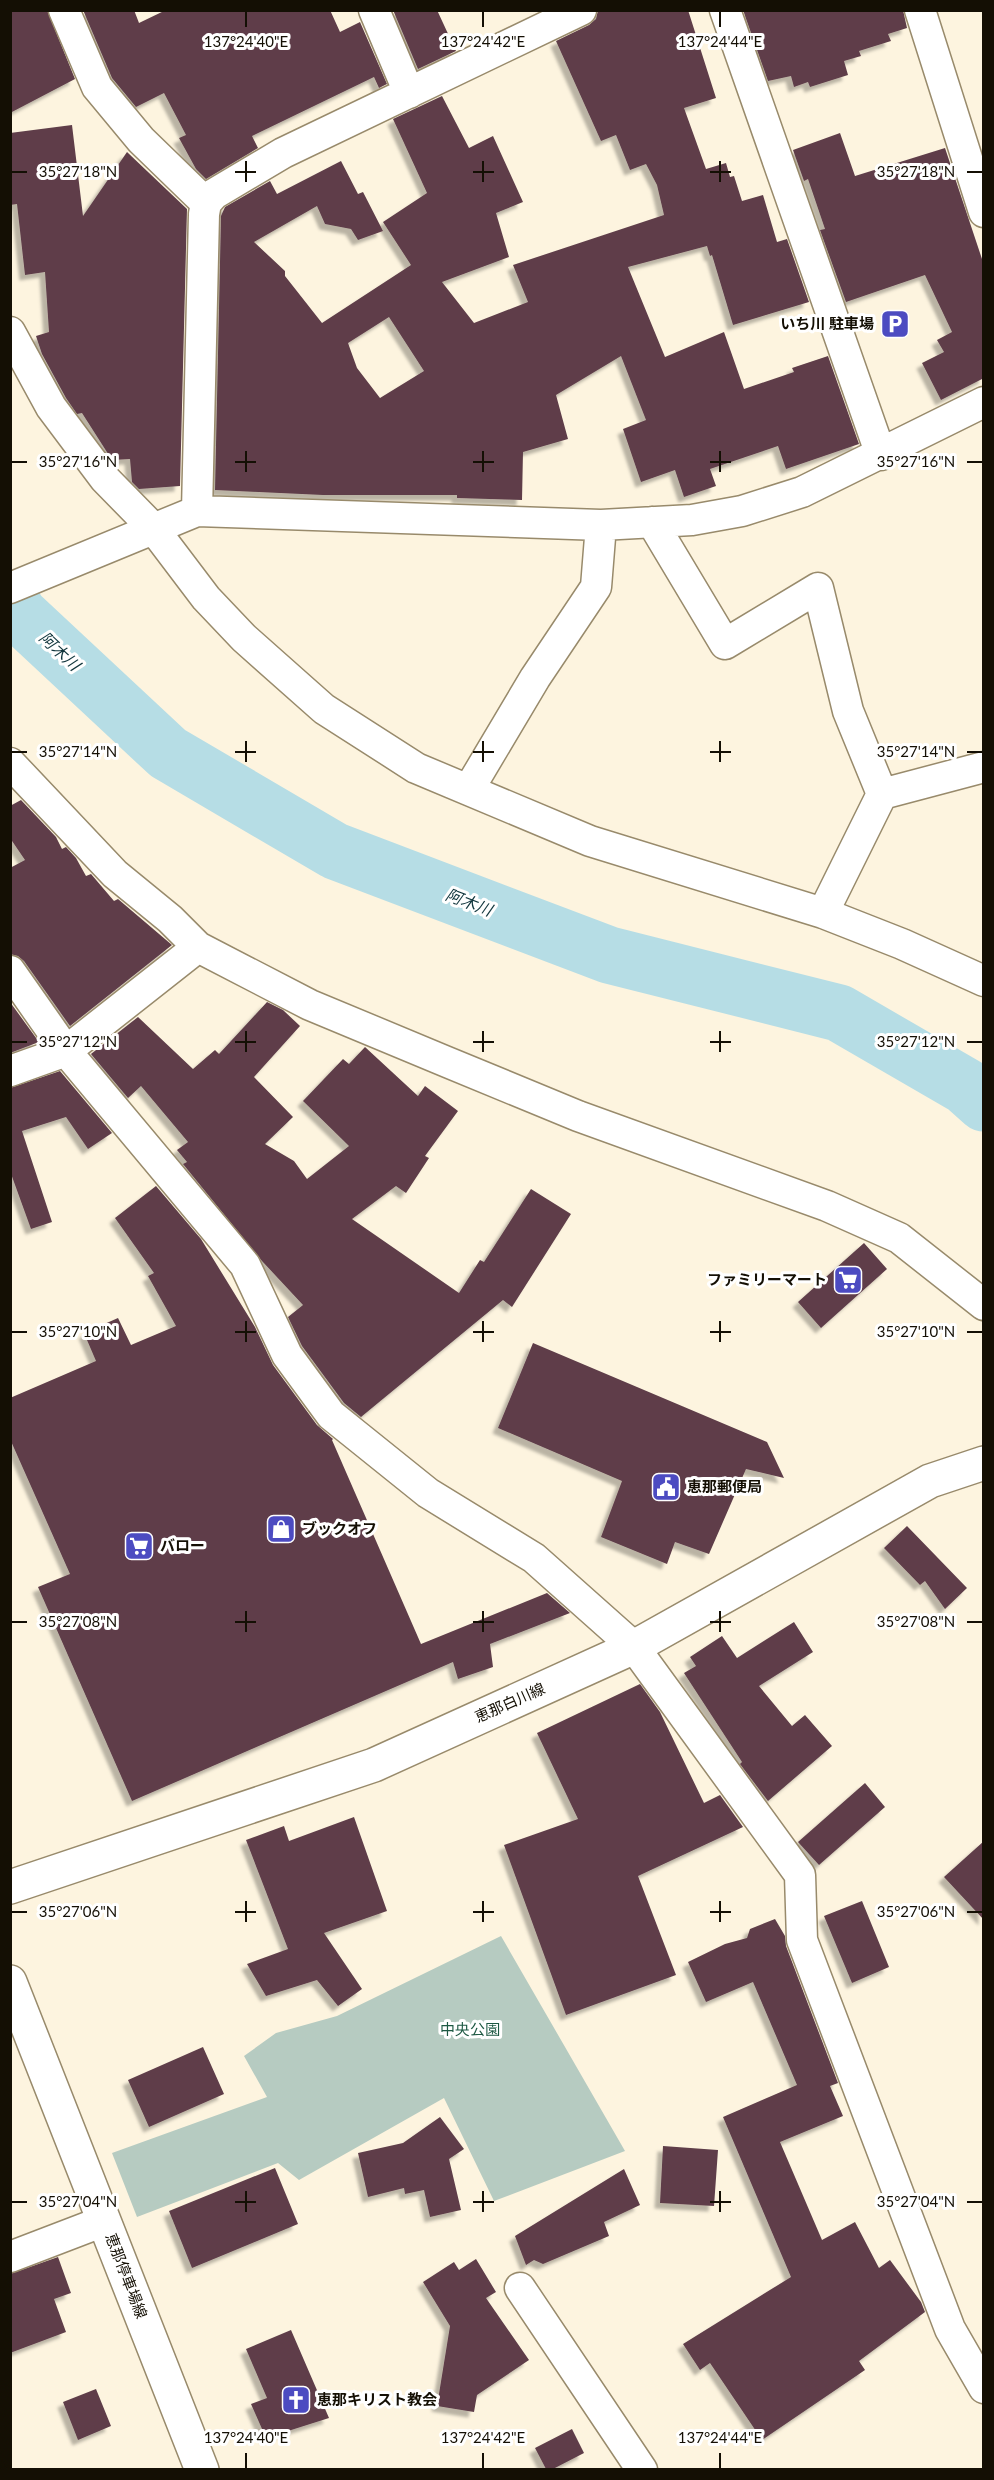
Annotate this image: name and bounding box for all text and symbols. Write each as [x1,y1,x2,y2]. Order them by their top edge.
text: 137°24'40"E [204,32,288,50]
text: 137°24'42"E [441,32,525,50]
text: 137°24'44"E [678,32,762,50]
text: 35°27'18"N [39,162,117,180]
text: 35°27'18"N [877,162,955,180]
parking icon: いち川 駐車場 [879,308,911,340]
place label: いち川 駐車場 [780,314,874,332]
text: 35°27'16"N [39,452,117,470]
text: 35°27'16"N [877,452,955,470]
water label: 阿木川 [36,627,86,675]
text: 35°27'14"N [39,742,117,760]
text: 35°27'14"N [877,742,955,760]
water label: 阿木川 [443,884,497,920]
text: 35°27'12"N [39,1032,117,1050]
text: 35°27'12"N [877,1032,955,1050]
supermarket icon: ファミリーマート [832,1264,864,1296]
place label: ファミリーマート [707,1270,827,1288]
text: 35°27'10"N [39,1322,117,1340]
text: 35°27'10"N [877,1322,955,1340]
public building icon: 恵那郵便局 [650,1471,682,1503]
place label: 恵那郵便局 [687,1477,762,1495]
shop icon: ブックオフ [265,1513,297,1545]
place label: ブックオフ [302,1519,377,1537]
supermarket icon: バロー [123,1530,155,1562]
place label: バロー [160,1536,205,1554]
text: 35°27'08"N [39,1612,117,1630]
text: 35°27'08"N [877,1612,955,1630]
street label: 恵那白川線 [472,1679,548,1726]
text: 35°27'06"N [39,1902,117,1920]
text: 35°27'06"N [877,1902,955,1920]
park label: 中央公園 [440,2020,500,2038]
text: 35°27'04"N [39,2192,117,2210]
text: 35°27'04"N [877,2192,955,2210]
street label: 恵那停車場線 [102,2230,151,2321]
church icon: 恵那キリスト教会 [280,2384,312,2416]
place label: 恵那キリスト教会 [317,2390,437,2408]
text: 137°24'40"E [204,2428,288,2446]
text: 137°24'42"E [441,2428,525,2446]
text: 137°24'44"E [678,2428,762,2446]

